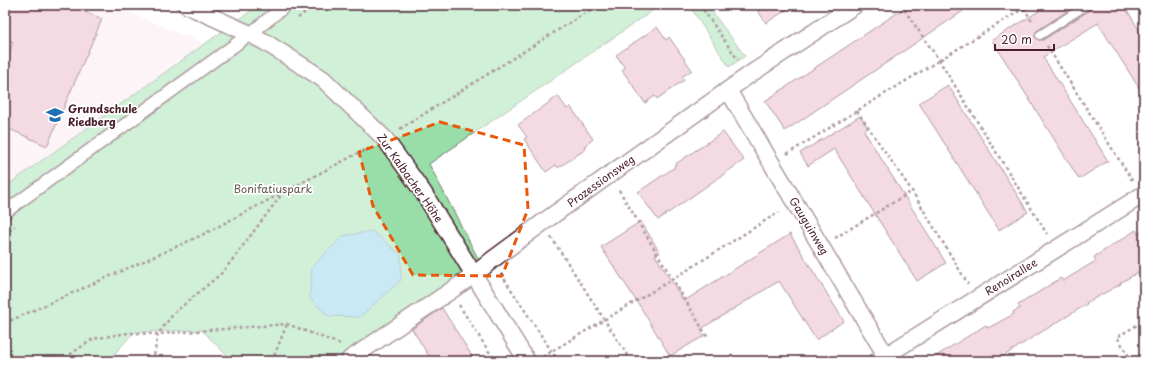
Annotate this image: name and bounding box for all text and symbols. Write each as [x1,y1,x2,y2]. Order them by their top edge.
scale bar [995,26,1054,52]
text: 20 m [1001,30,1032,48]
place label: Grundschule Riedberg [68,100,137,130]
school or university icon: Grundschule Riedberg [45,105,65,125]
street label: Zur Kalbacher Höhe [373,130,448,226]
street label: Prozessionsweg [563,150,638,211]
park label: Bonifatiuspark [234,180,312,197]
street label: Gauguinweg [785,194,833,258]
street label: Renoirallee [981,254,1040,299]

